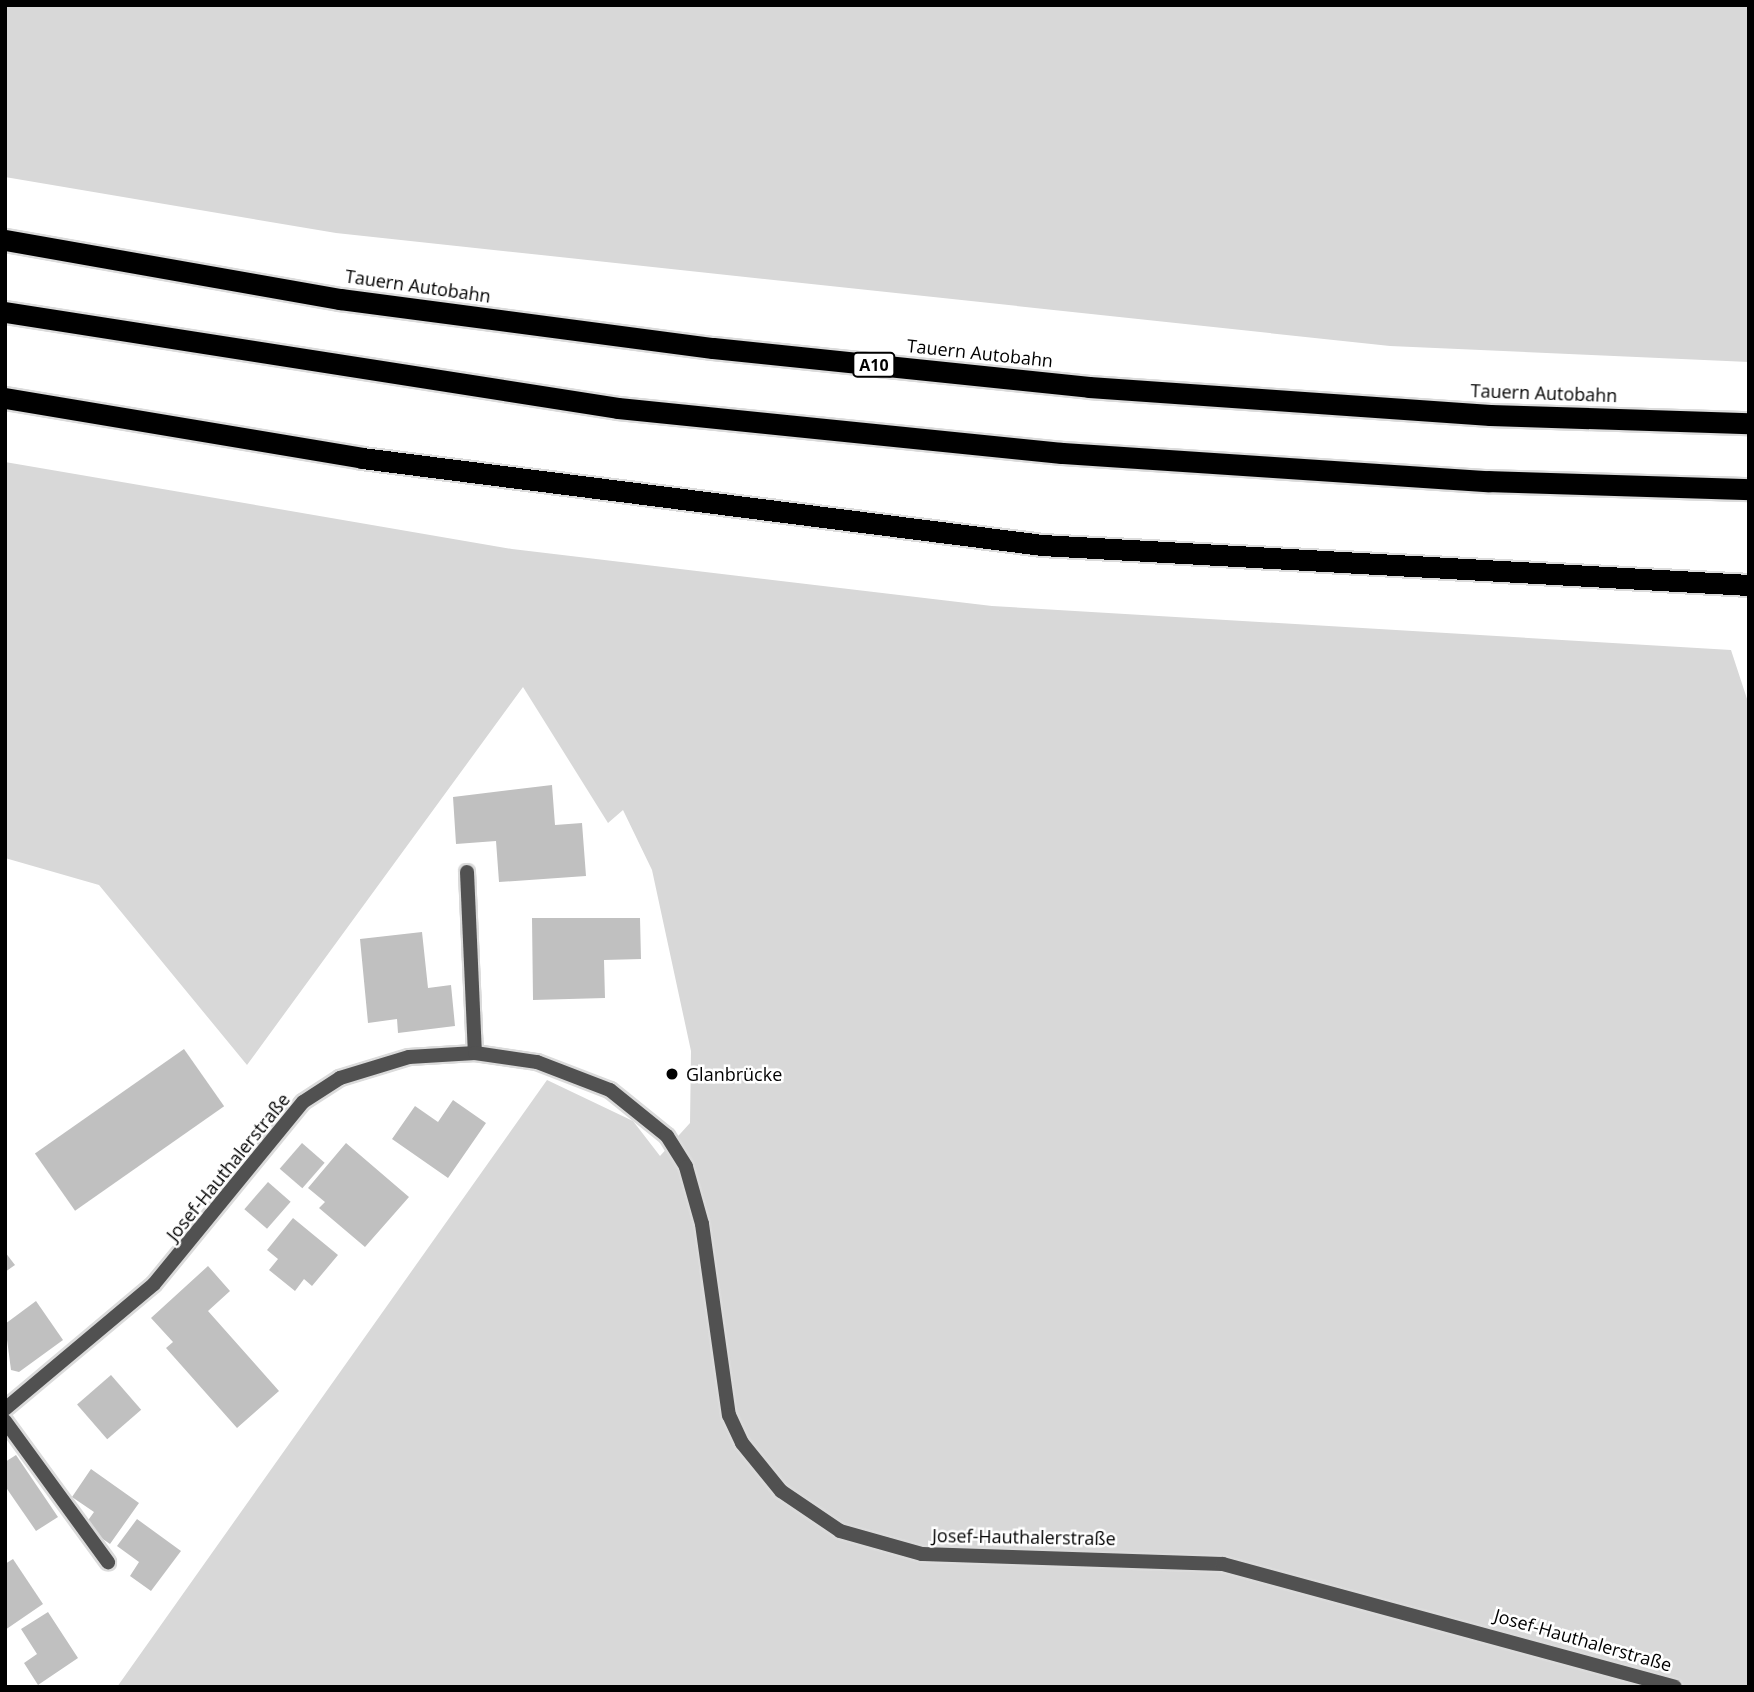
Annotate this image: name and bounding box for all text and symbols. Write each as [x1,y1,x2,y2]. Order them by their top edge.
street label: Tauern Autobahn [344,265,492,307]
street label: Tauern Autobahn [906,335,1054,371]
road number: A10 [851,352,897,378]
street label: Tauern Autobahn [1470,380,1618,406]
place label: Glanbrücke [686,1063,782,1085]
marker: Glanbrücke [664,1066,680,1082]
street label: Josef-Hauthalerstraße [162,1089,294,1245]
street label: Josef-Hauthalerstraße [932,1525,1116,1549]
street label: Josef-Hauthalerstraße [1492,1604,1674,1676]

